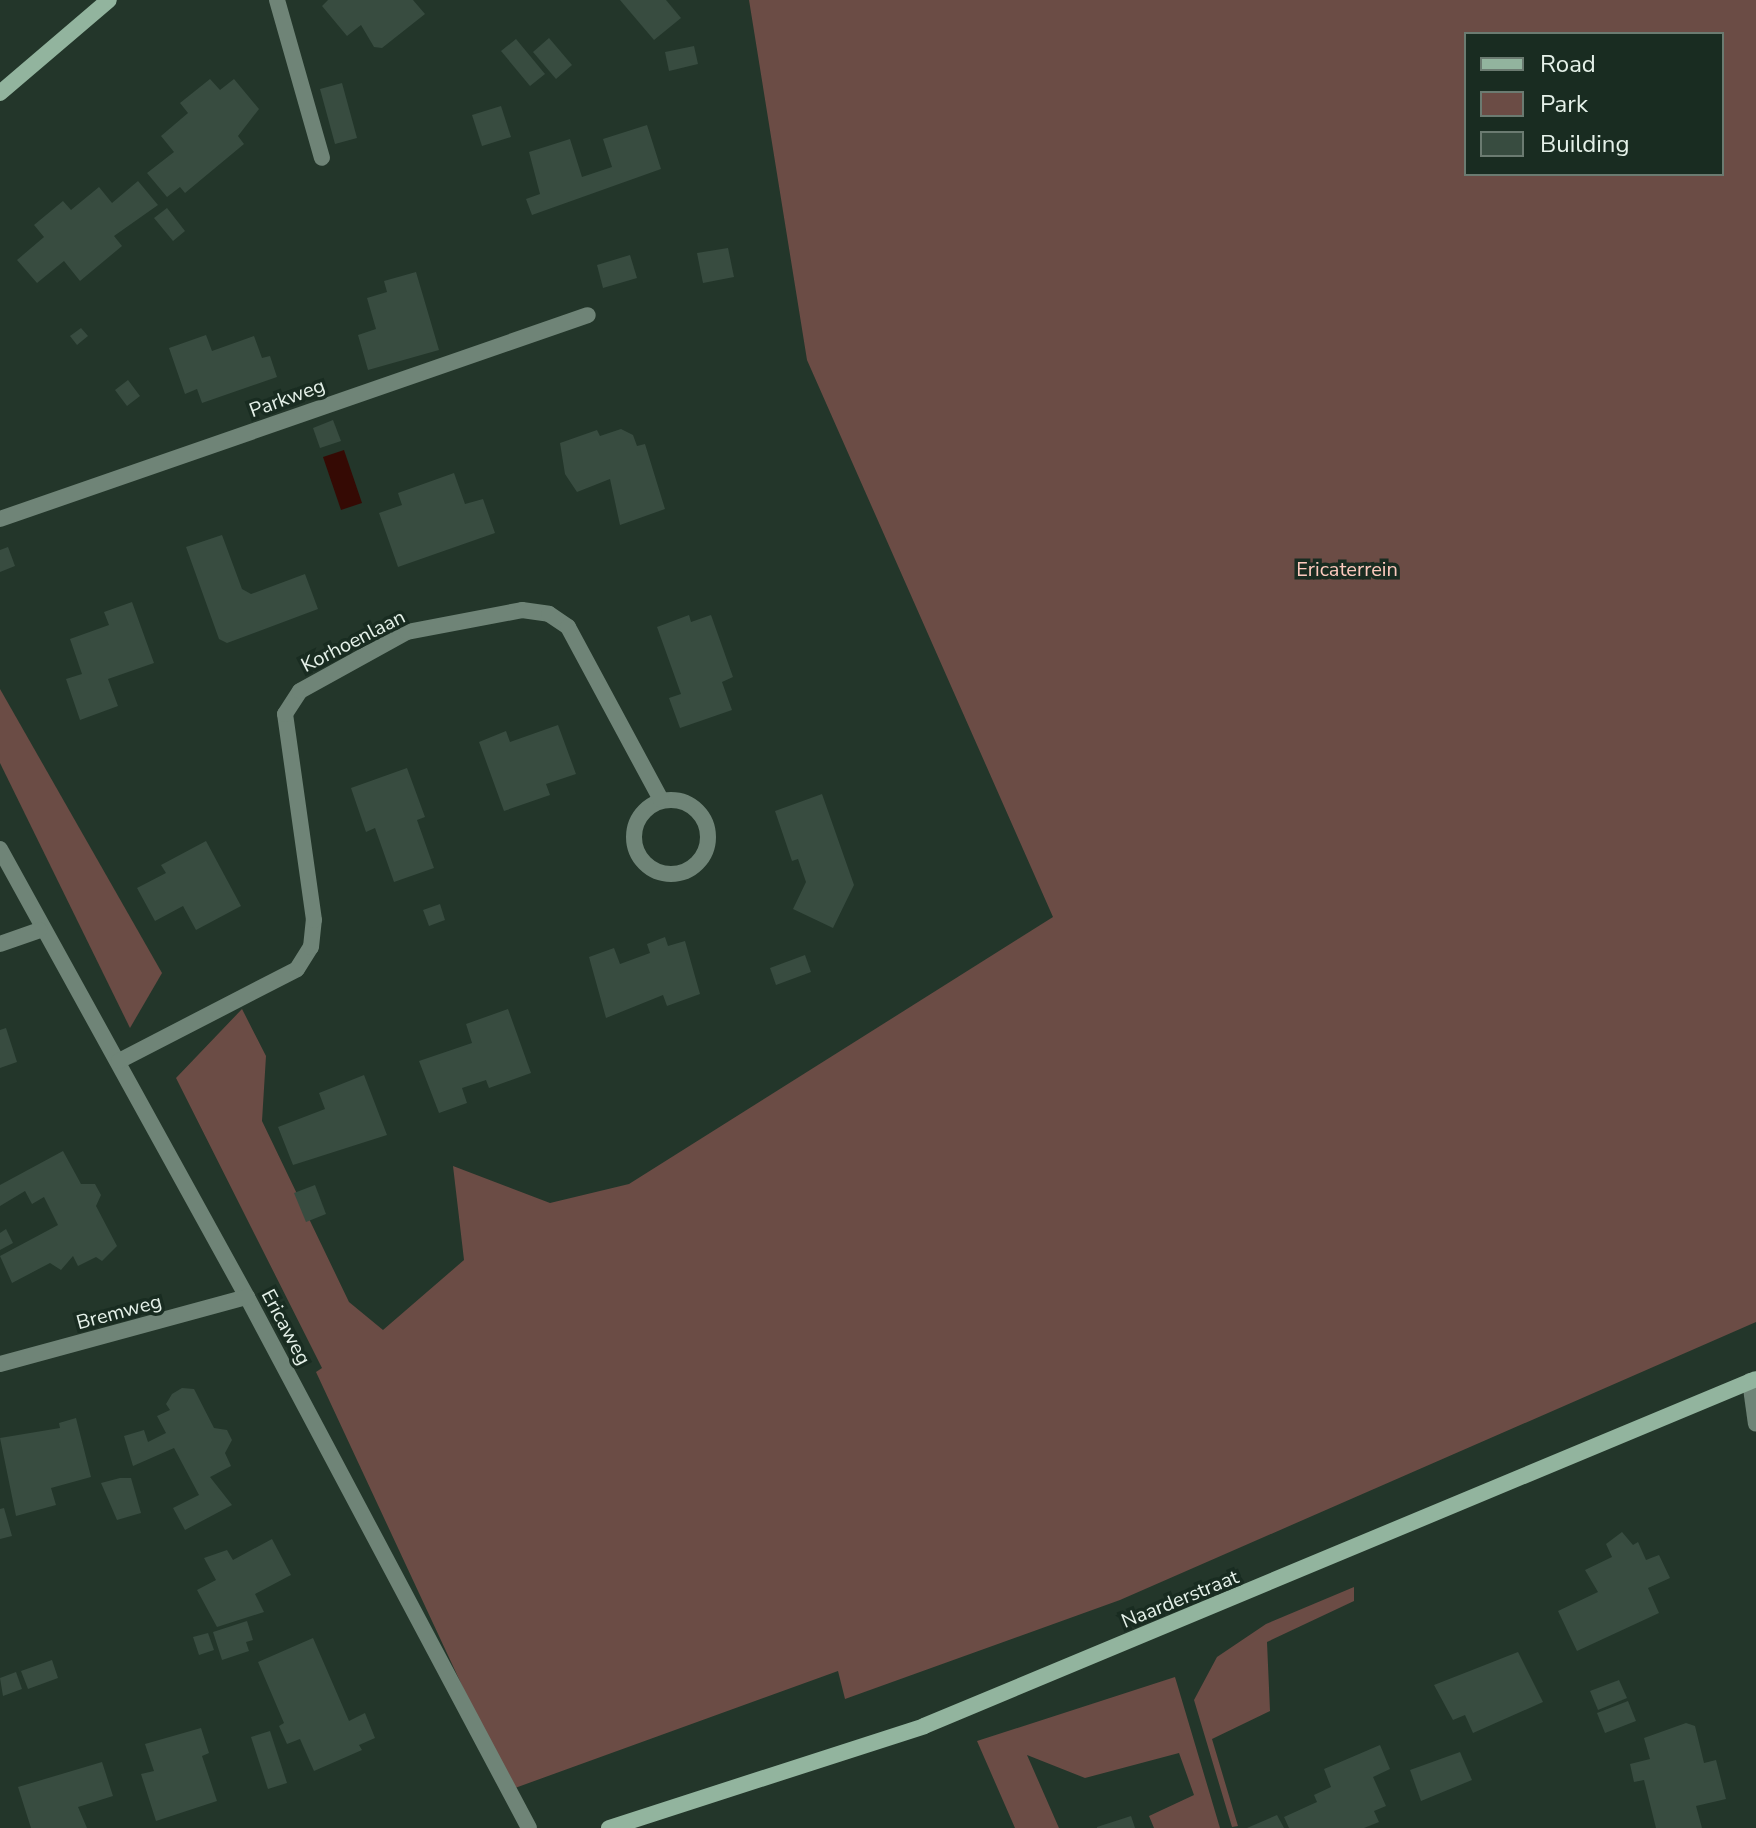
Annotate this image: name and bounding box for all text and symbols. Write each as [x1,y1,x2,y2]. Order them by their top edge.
legend [1464,32,1724,176]
text: Road [1540,48,1596,80]
text: Park [1540,88,1588,120]
text: Building [1540,128,1630,160]
street label: Parkweg [246,373,328,423]
park label: Ericaterrein [1296,557,1398,581]
street label: Korhoenlaan [297,605,409,677]
street label: Ericaweg [256,1285,316,1369]
street label: Bremweg [74,1289,164,1335]
street label: Naarderstraat [1118,1565,1242,1633]

